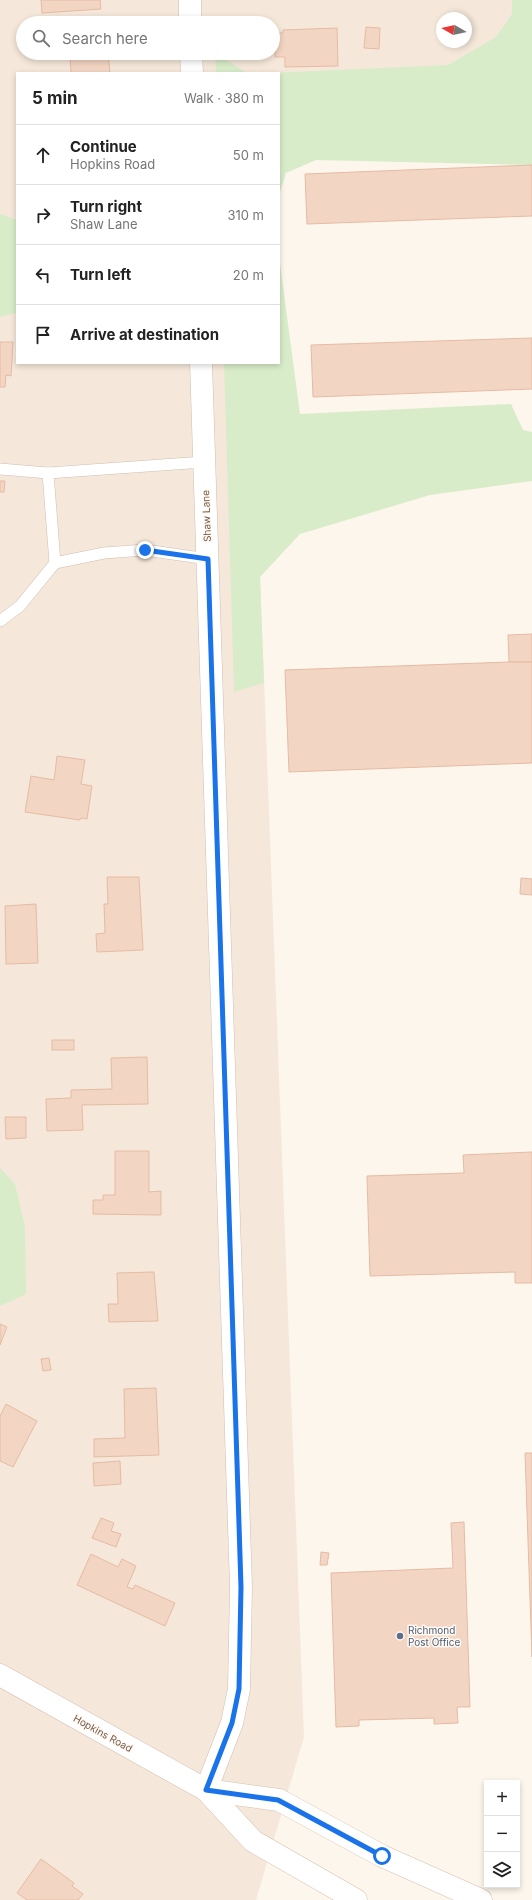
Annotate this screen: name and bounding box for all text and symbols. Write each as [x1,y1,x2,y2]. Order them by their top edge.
north arrow [436,12,472,48]
search box [16,16,280,60]
icon: search [30,27,52,49]
text: Search here [62,29,148,48]
text: 5 min [32,88,78,108]
text: Walk · 380 m [184,90,264,106]
text: Continue [70,137,137,156]
icon: ahead [32,144,54,166]
text: 50 m [233,147,264,163]
text: Hopkins Road [70,156,155,172]
text: Turn right [70,197,142,216]
icon: right [32,204,54,226]
text: 310 m [227,207,264,223]
text: Shaw Lane [70,216,138,232]
icon: left [32,264,54,286]
text: Turn left [70,265,131,284]
text: 20 m [233,267,264,283]
icon: arrive [32,324,54,346]
text: Arrive at destination [70,325,219,344]
street label: Shaw Lane [199,490,213,542]
route end [136,541,154,559]
place label: Richmond Post Office [408,1624,460,1648]
marker: Richmond Post Office [395,1631,405,1641]
street label: Hopkins Road [71,1712,135,1754]
map controls [484,1780,520,1888]
button: + [484,1780,520,1816]
button: − [484,1816,520,1852]
route start [373,1847,391,1865]
button: layers [484,1852,520,1888]

